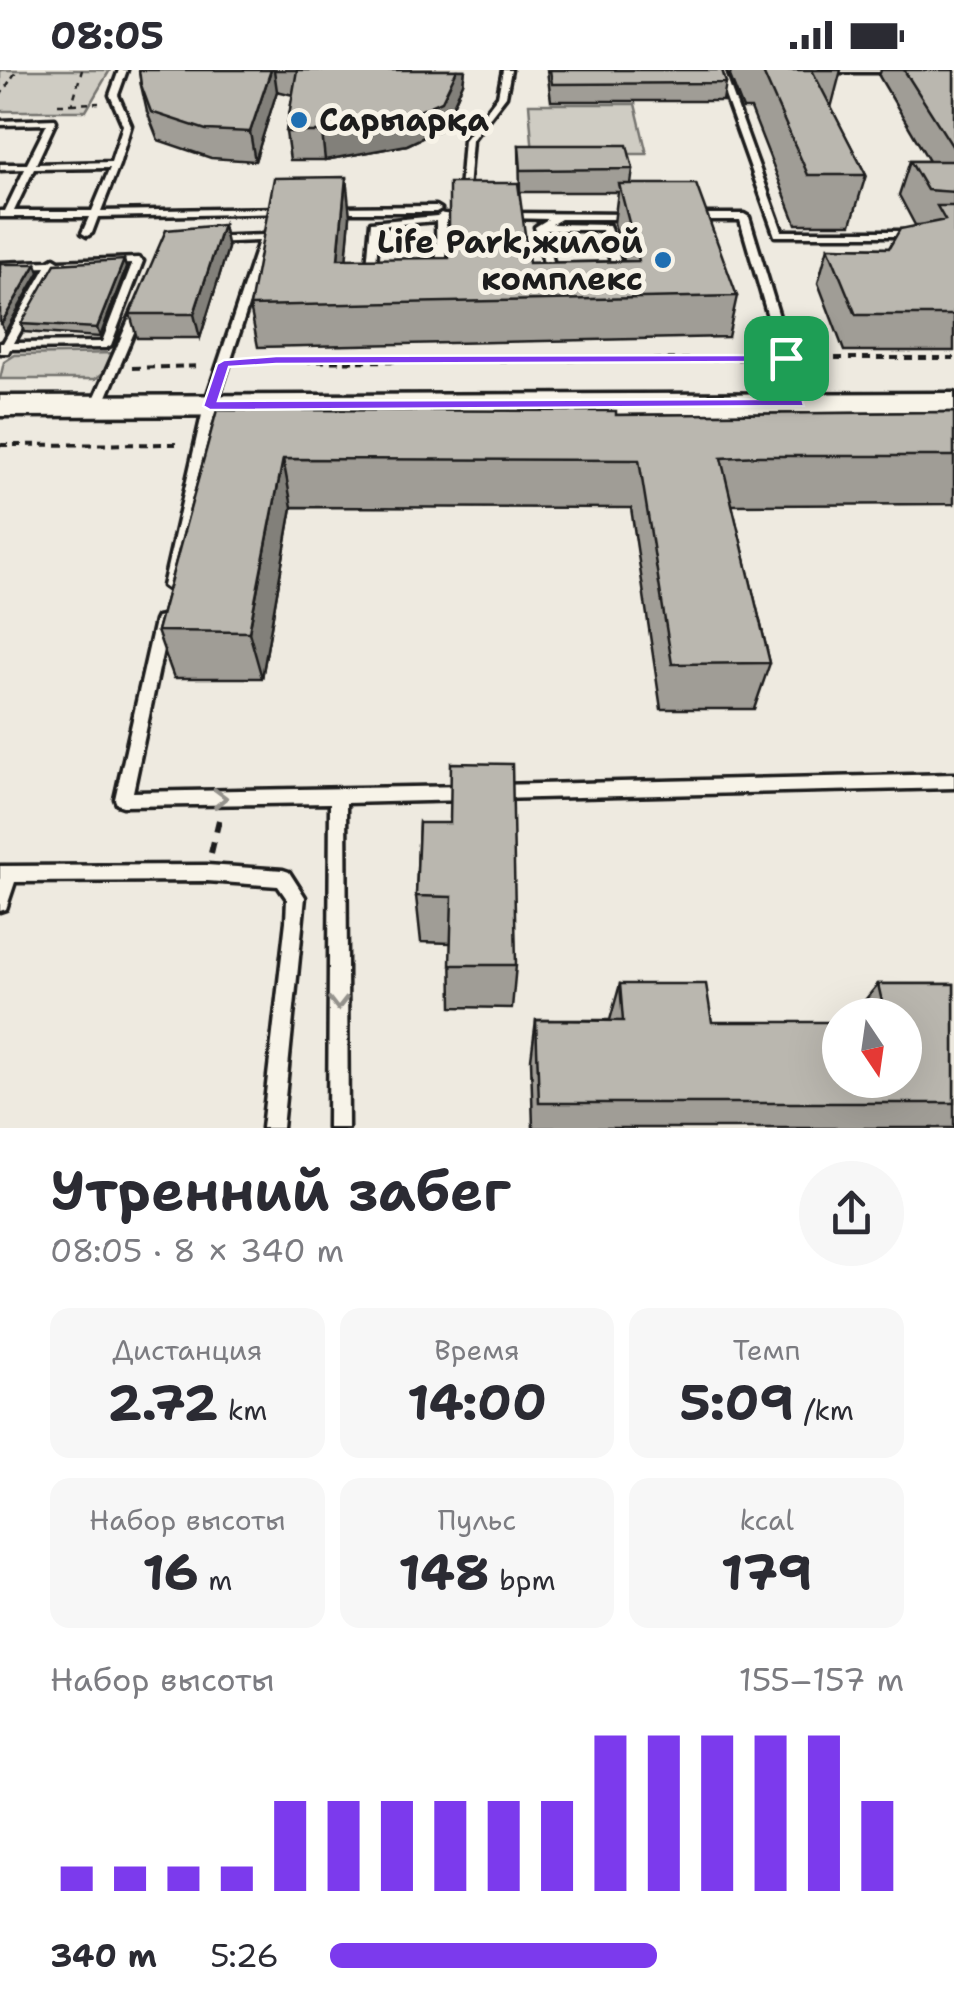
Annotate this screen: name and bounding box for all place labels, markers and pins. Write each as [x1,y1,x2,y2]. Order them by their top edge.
place label: Сарыарқа [319,98,489,141]
marker: Сарыарқа [288,109,310,131]
place label: Life Park,жилой комплекс [377,220,643,300]
marker: Life Park,жилой комплекс [652,249,674,271]
pin [744,316,829,401]

